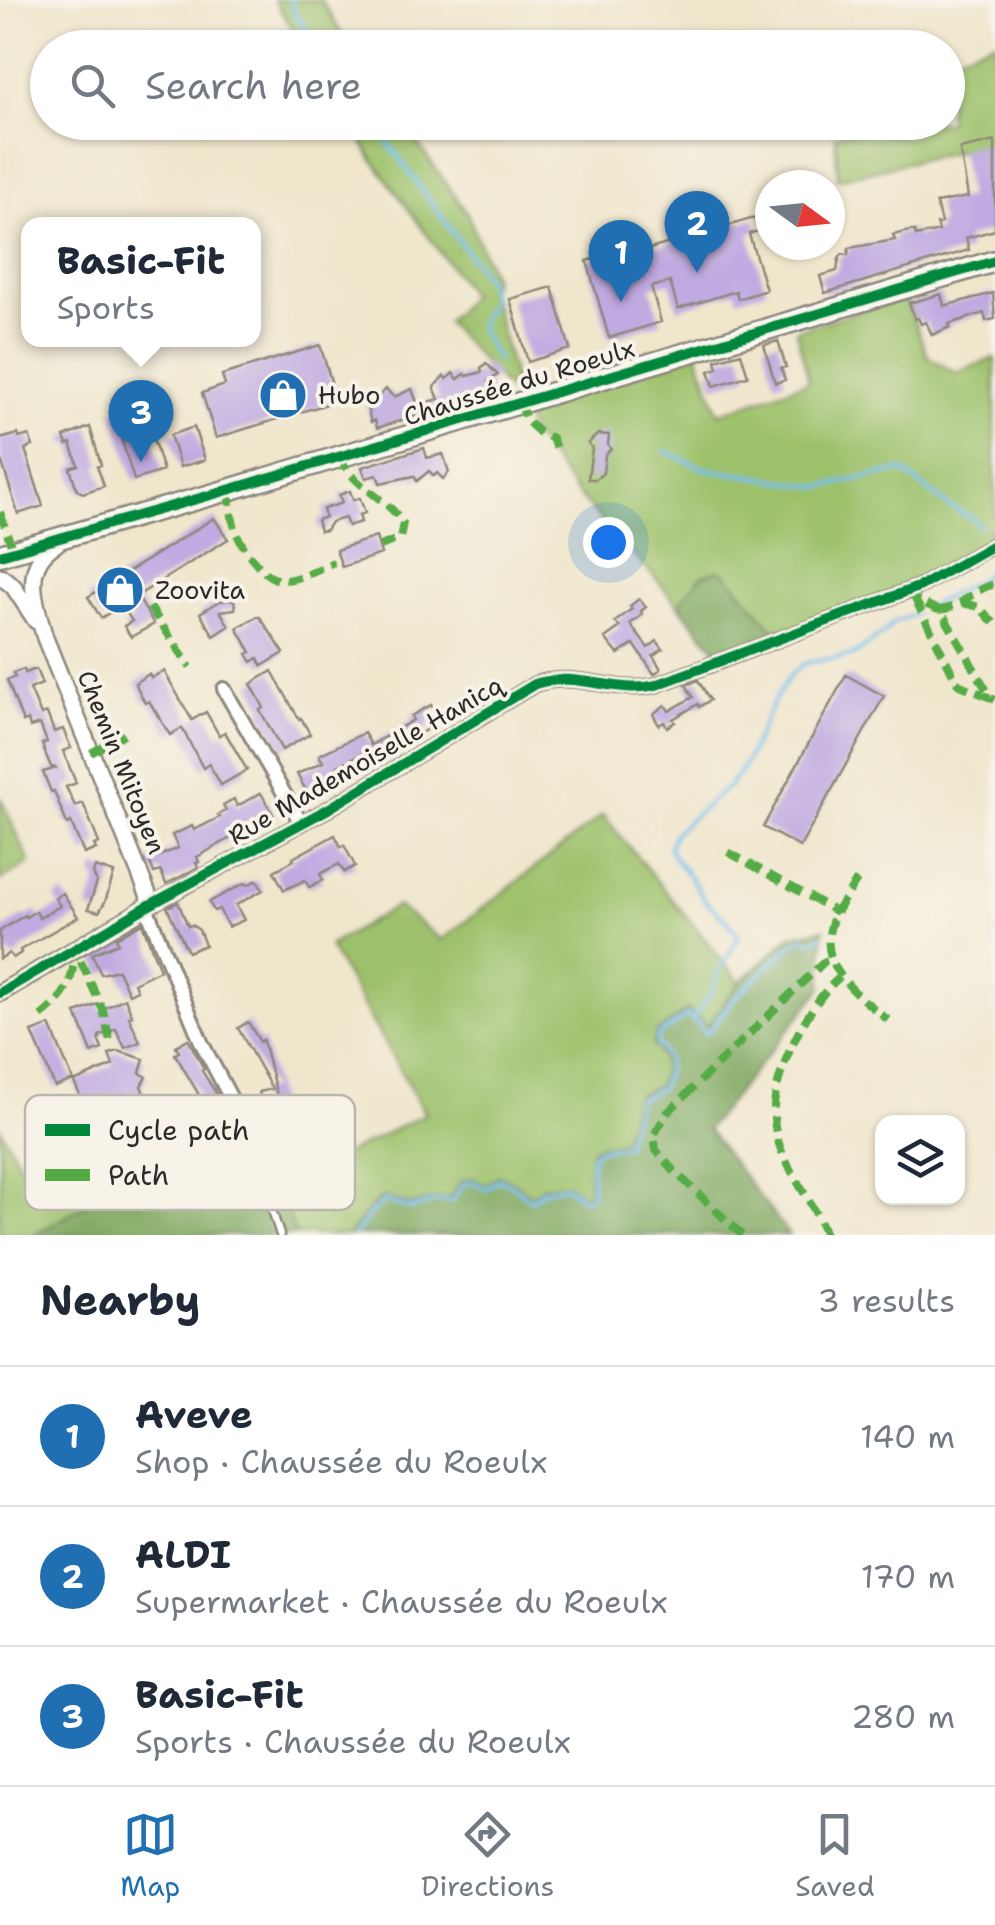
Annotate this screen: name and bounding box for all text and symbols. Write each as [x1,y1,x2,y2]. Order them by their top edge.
search box [30,30,965,140]
icon: search [65,58,120,113]
text: Search here [145,60,362,111]
north arrow [755,170,845,260]
pin: 2 [664,190,730,273]
popup [21,217,261,347]
pin: 1 [588,220,654,302]
text: Basic-Fit [57,235,225,286]
text: Sports [57,286,155,329]
street label: Chaussée du Roeulx [399,331,639,433]
shop icon: Hubo [257,369,309,421]
place label: Hubo [318,378,380,412]
pin: 3 [108,380,174,462]
your location [583,517,634,568]
shop icon: Zoovita [94,564,146,616]
place label: Zoovita [155,573,246,607]
street label: Chemin Mitoyen [70,665,174,859]
street label: Rue Mademoiselle Hanicq [222,666,510,852]
legend [25,1095,355,1210]
text: Cycle path [108,1111,250,1149]
map controls [875,1115,965,1205]
button: layers [875,1115,965,1205]
text: Path [108,1156,169,1194]
text: Nearby [40,1272,200,1328]
text: 3 results [818,1279,955,1322]
text: Aveve [135,1389,253,1440]
text: 1 [65,1415,80,1458]
text: 140 m [860,1415,955,1458]
text: Shop · Chaussée du Roeulx [135,1440,547,1483]
text: ALDI [135,1529,231,1580]
text: 2 [61,1555,84,1598]
text: 170 m [861,1555,955,1598]
text: Supermarket · Chaussée du Roeulx [135,1580,667,1623]
text: Basic-Fit [135,1669,304,1720]
text: 3 [61,1695,84,1738]
text: 280 m [851,1695,955,1738]
text: Sports · Chaussée du Roeulx [135,1720,571,1763]
tab: Map [120,1807,180,1905]
tab: Directions [421,1807,554,1905]
tab: Saved [795,1807,875,1905]

